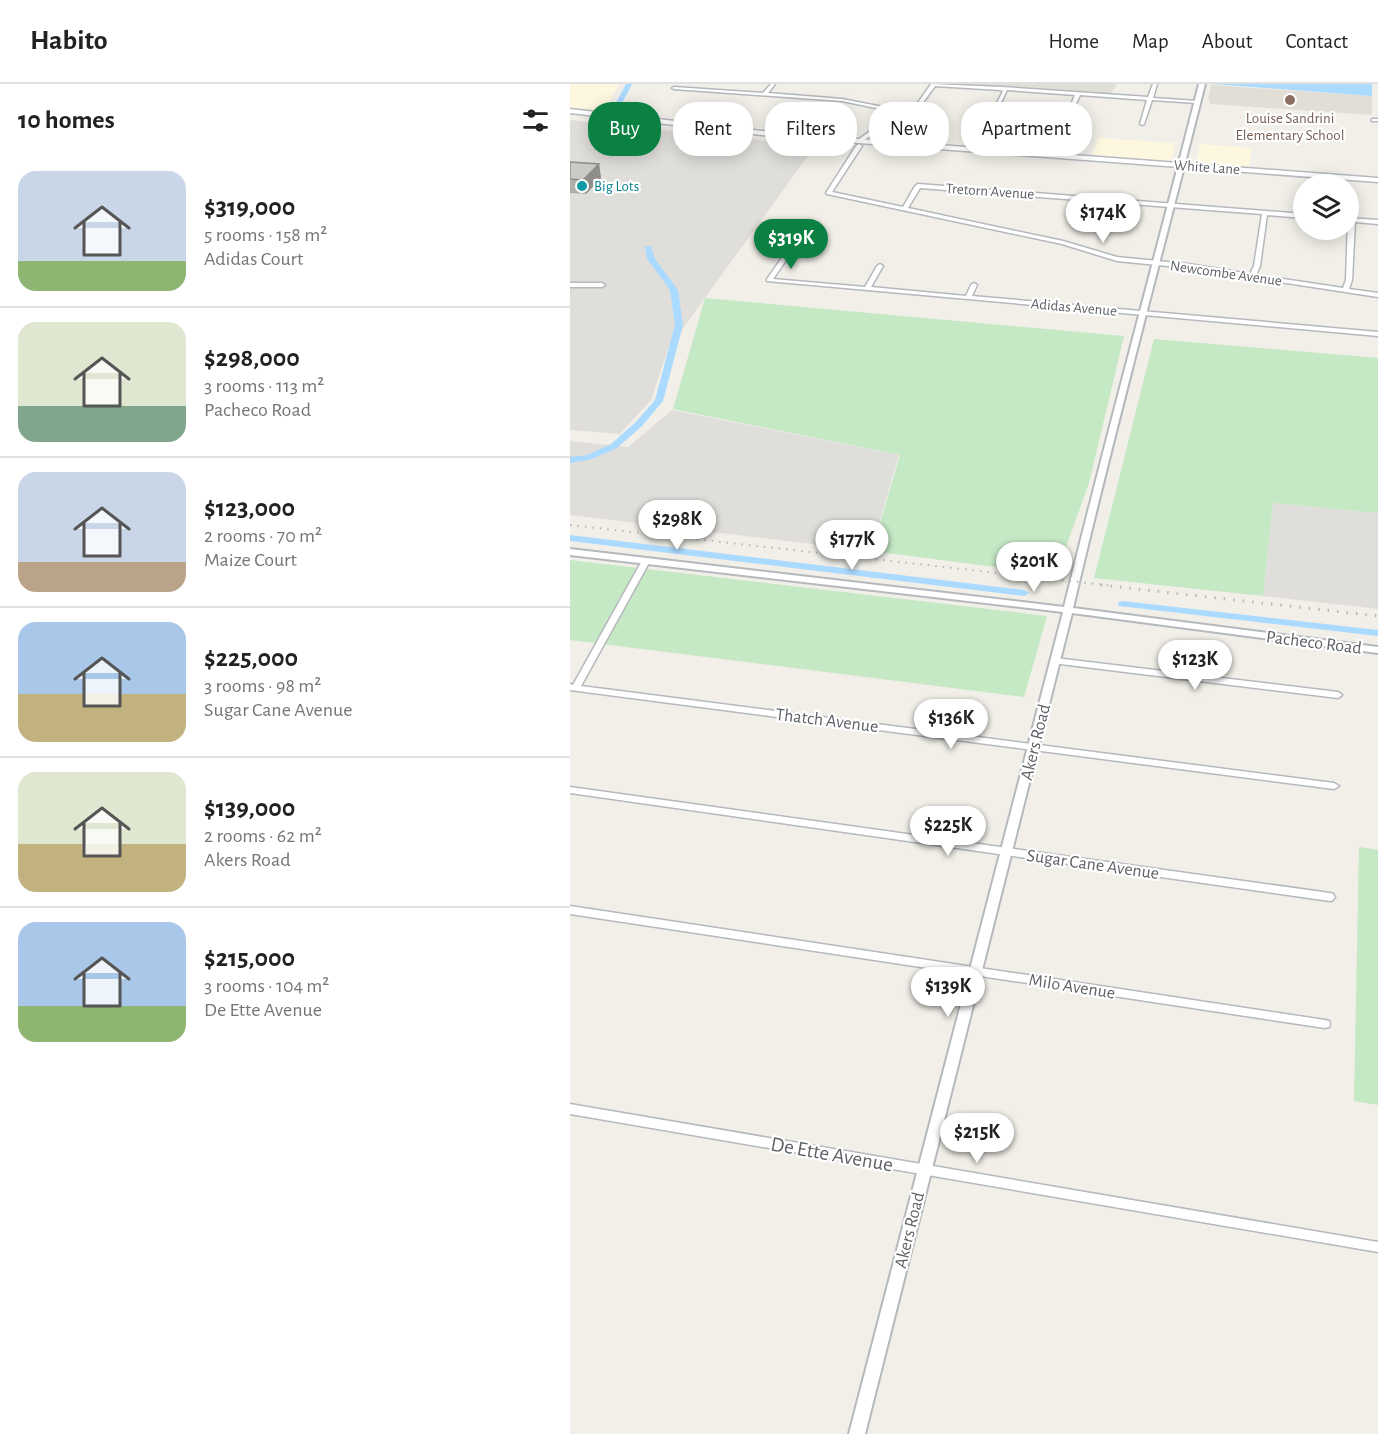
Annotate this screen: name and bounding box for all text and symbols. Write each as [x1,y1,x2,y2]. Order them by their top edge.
text: Habito [30,27,108,55]
text: Home [1048,31,1099,52]
text: Map [1132,31,1169,52]
text: About [1202,31,1252,52]
text: Contact [1285,31,1348,52]
marker: Louise Sandrini Elementary School [1283,93,1297,107]
chip: Buy [588,102,661,156]
chip: Rent [673,102,753,156]
chip: Filters [765,102,857,156]
chip: New [869,102,949,156]
chip: Apartment [961,102,1092,156]
icon: filters [519,104,552,137]
text: 10 homes [18,107,115,133]
place label: Louise Sandrini Elementary School [1236,111,1344,143]
street label: White Lane [1173,158,1241,177]
map controls [1293,174,1359,240]
button: layers [1293,174,1359,240]
marker: Big Lots [575,179,589,193]
place label: Big Lots [594,179,639,194]
street label: Tretorn Avenue [945,181,1035,202]
pin: $174K [1061,193,1145,244]
text: $319,000 [204,194,295,220]
icon: home [66,195,138,267]
text: $174K [1080,202,1126,222]
pin: $319K [749,219,833,270]
text: 5 rooms · 158 m² [204,225,327,245]
text: $319K [768,228,814,248]
text: Adidas Court [204,249,303,269]
street label: Newcombe Avenue [1169,258,1283,289]
street label: Adidas Avenue [1030,296,1118,319]
text: $298,000 [204,345,300,371]
icon: home [66,346,138,418]
text: 3 rooms · 113 m² [204,376,324,396]
text: Pacheco Road [204,400,311,420]
text: $123,000 [204,495,295,521]
icon: home [66,496,138,568]
pin: $298K [635,500,719,551]
text: $298K [652,509,702,529]
pin: $177K [810,520,894,571]
text: 2 rooms · 70 m² [204,526,322,546]
text: $177K [829,529,875,549]
pin: $201K [992,542,1076,593]
text: Maize Court [204,550,297,570]
text: $201K [1010,551,1058,571]
street label: Pacheco Road [1265,628,1363,658]
pin: $123K [1153,640,1237,691]
text: $225,000 [204,645,298,671]
icon: home [66,646,138,718]
text: $123K [1172,649,1218,669]
text: 3 rooms · 98 m² [204,676,321,696]
pin: $136K [909,699,993,750]
text: Sugar Cane Avenue [204,700,353,720]
street label: Akers Road [1018,702,1054,782]
street label: Thatch Avenue [774,706,879,736]
text: $136K [928,708,974,728]
text: $139,000 [204,795,295,821]
icon: home [66,796,138,868]
pin: $225K [906,806,990,857]
text: $225K [924,815,972,835]
text: 2 rooms · 62 m² [204,826,322,846]
street label: Sugar Cane Avenue [1025,847,1160,883]
text: Akers Road [204,850,291,870]
text: $215,000 [204,945,295,971]
icon: home [66,946,138,1018]
pin: $139K [906,967,990,1018]
street label: Milo Avenue [1027,971,1116,1003]
text: 3 rooms · 104 m² [204,976,329,996]
text: $139K [925,976,971,996]
text: De Ette Avenue [204,1000,322,1020]
pin: $215K [935,1113,1019,1164]
text: $215K [954,1122,1000,1142]
street label: De Ette Avenue [769,1133,895,1176]
street label: Akers Road [892,1190,928,1270]

